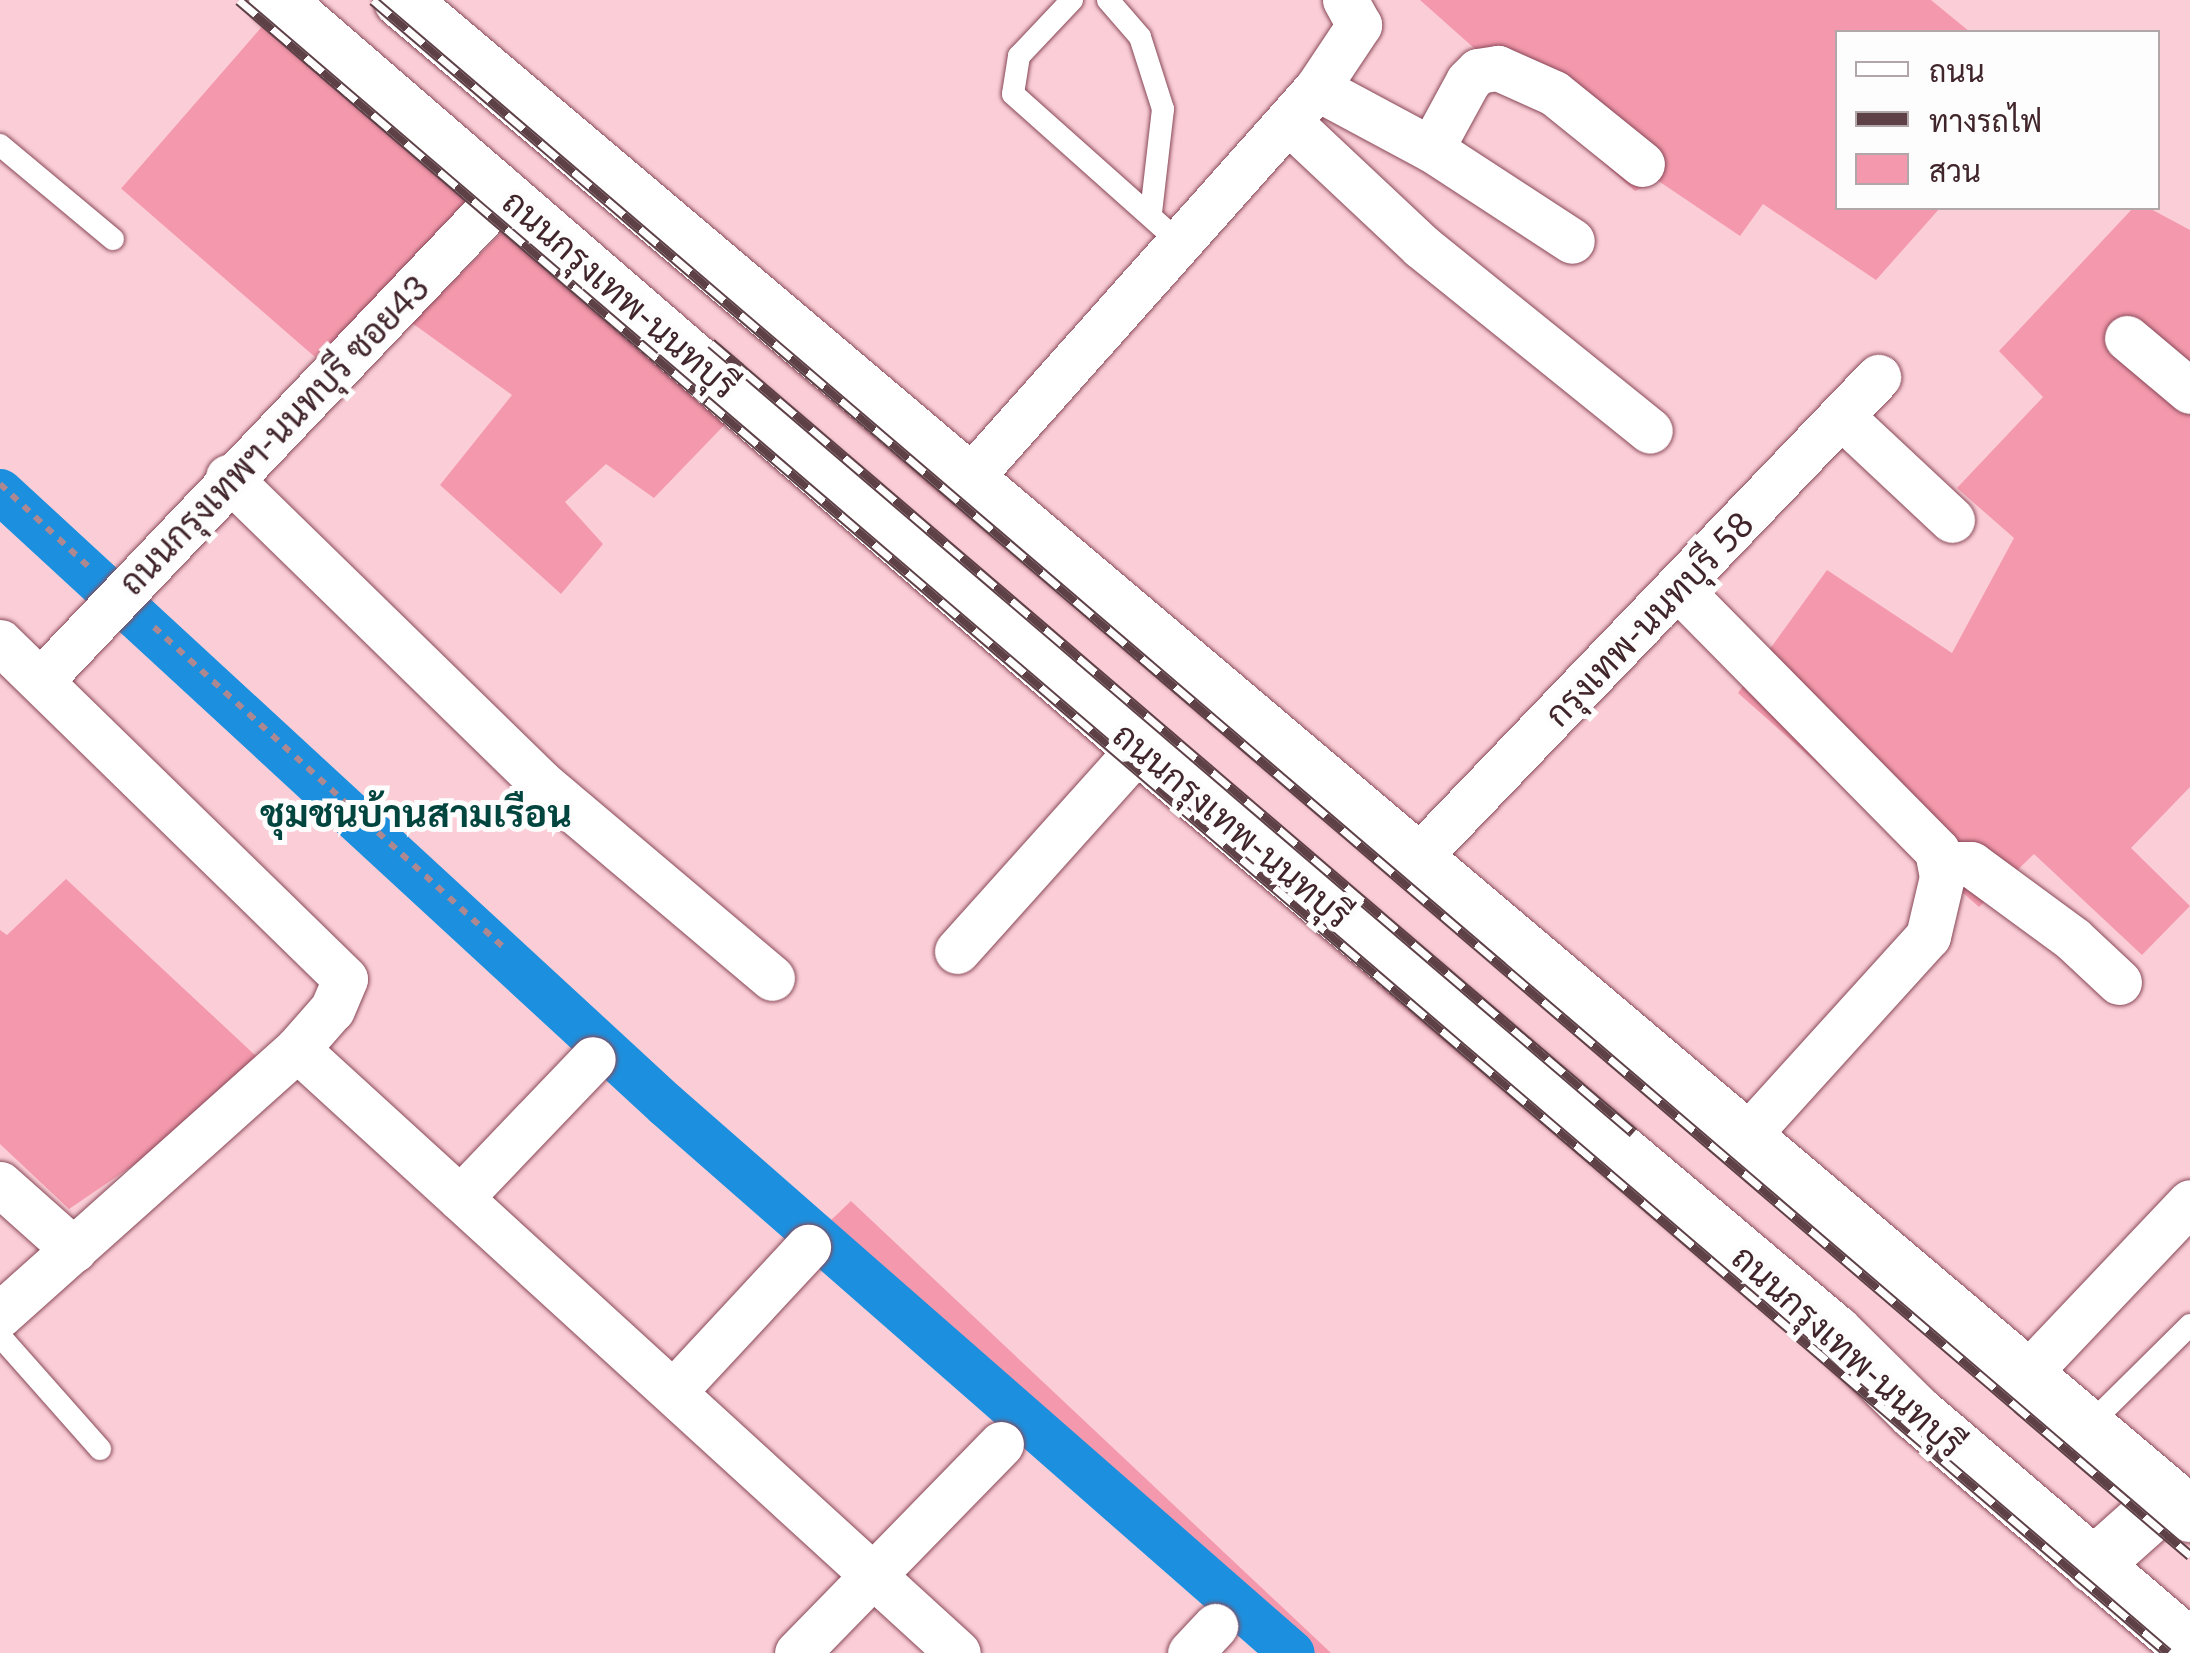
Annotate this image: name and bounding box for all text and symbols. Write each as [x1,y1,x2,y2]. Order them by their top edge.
legend [1835,30,2160,210]
text: ถนน [1929,52,1985,88]
text: ทางรถไฟ [1929,102,2042,138]
text: สวน [1929,152,1981,188]
street label: ถนนกรุงเทพ-นนทบุรี [495,180,747,406]
street label: ถนนกรุงเทพฯ-นนทบุรี ซอย43 [109,266,437,602]
street label: กรุงเทพ-นนทบุรี 58 [1535,502,1761,734]
street label: ถนนกรุงเทพ-นนทบุรี [1106,712,1360,936]
district label: ชุมชนบ้านสามเรือน [260,790,572,836]
street label: ถนนกรุงเทพ-นนทบุรี [1725,1235,1973,1465]

